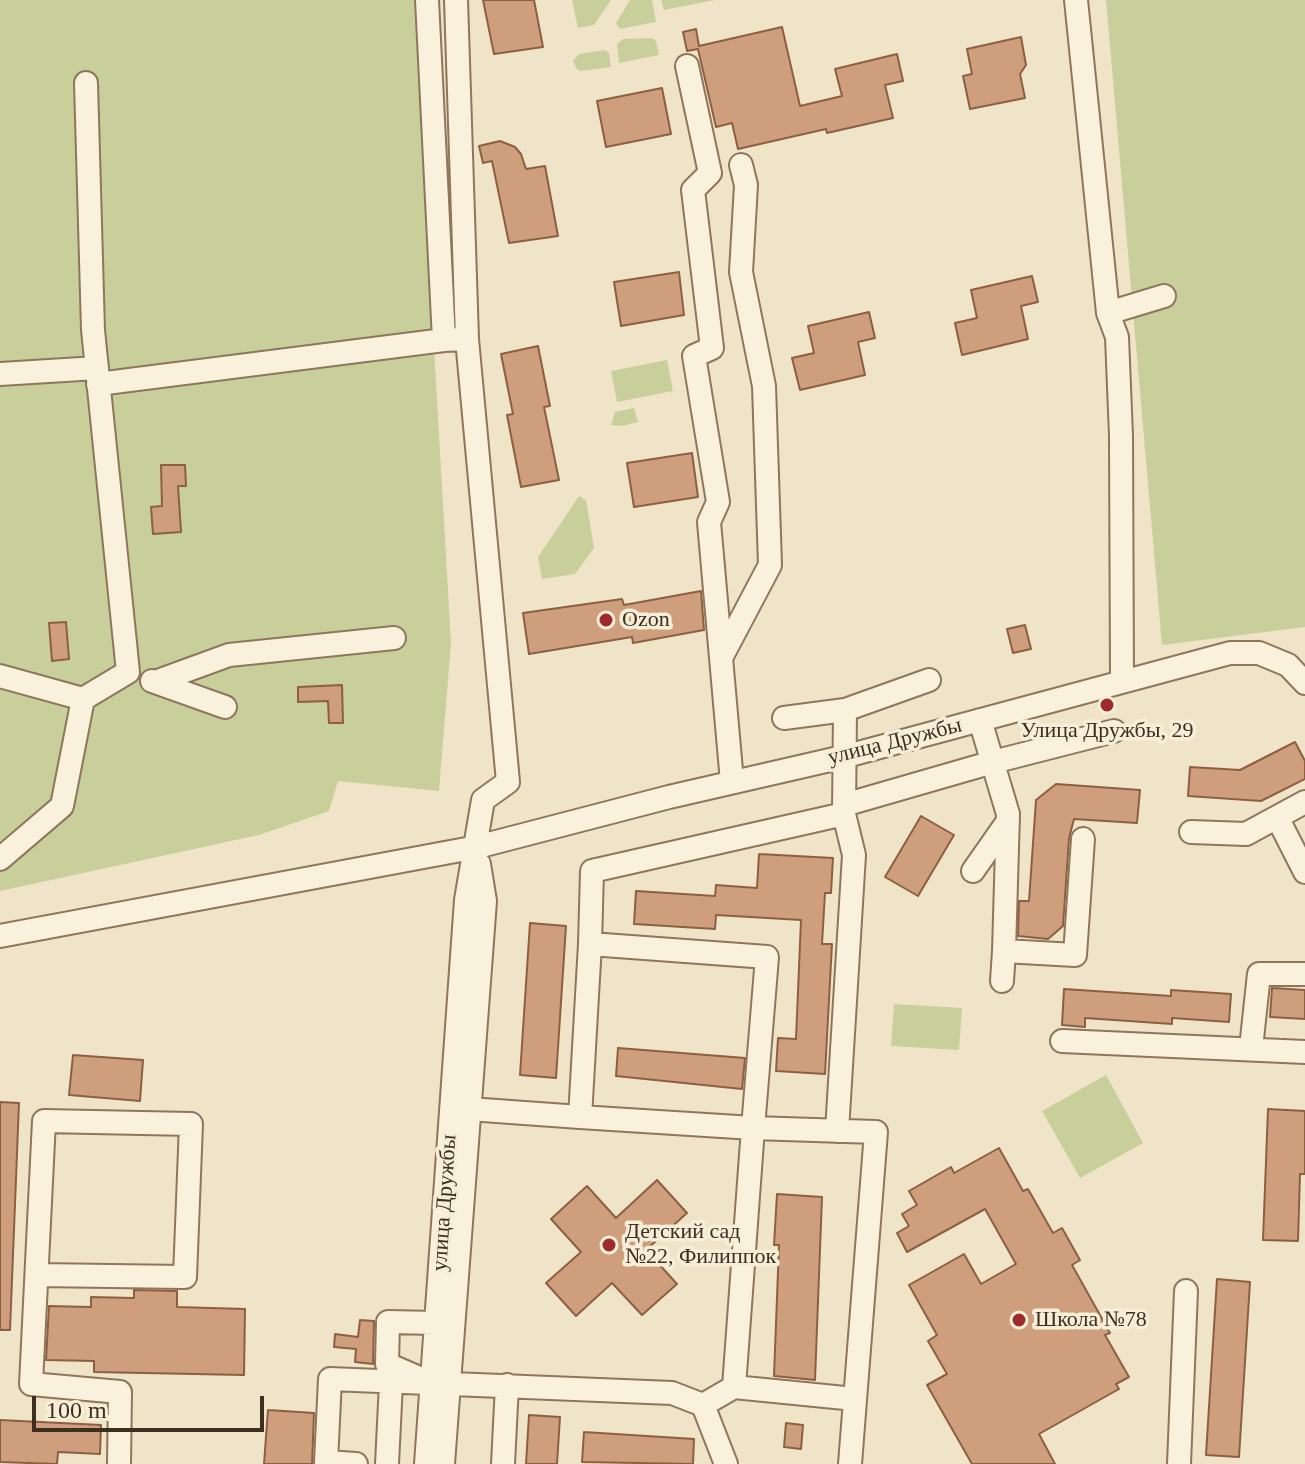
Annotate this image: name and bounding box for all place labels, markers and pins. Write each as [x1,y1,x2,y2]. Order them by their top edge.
place label: Ozon [622,607,670,633]
marker: Ozon [597,611,615,629]
marker: Улица Дружбы, 29 [1098,696,1116,714]
place label: Улица Дружбы, 29 [1020,718,1194,744]
place label: Детский сад №22, Филиппок [625,1219,776,1270]
marker: Детский сад №22, Филиппок [600,1236,618,1254]
place label: Школа №78 [1035,1307,1147,1333]
marker: Школа №78 [1010,1311,1028,1329]

